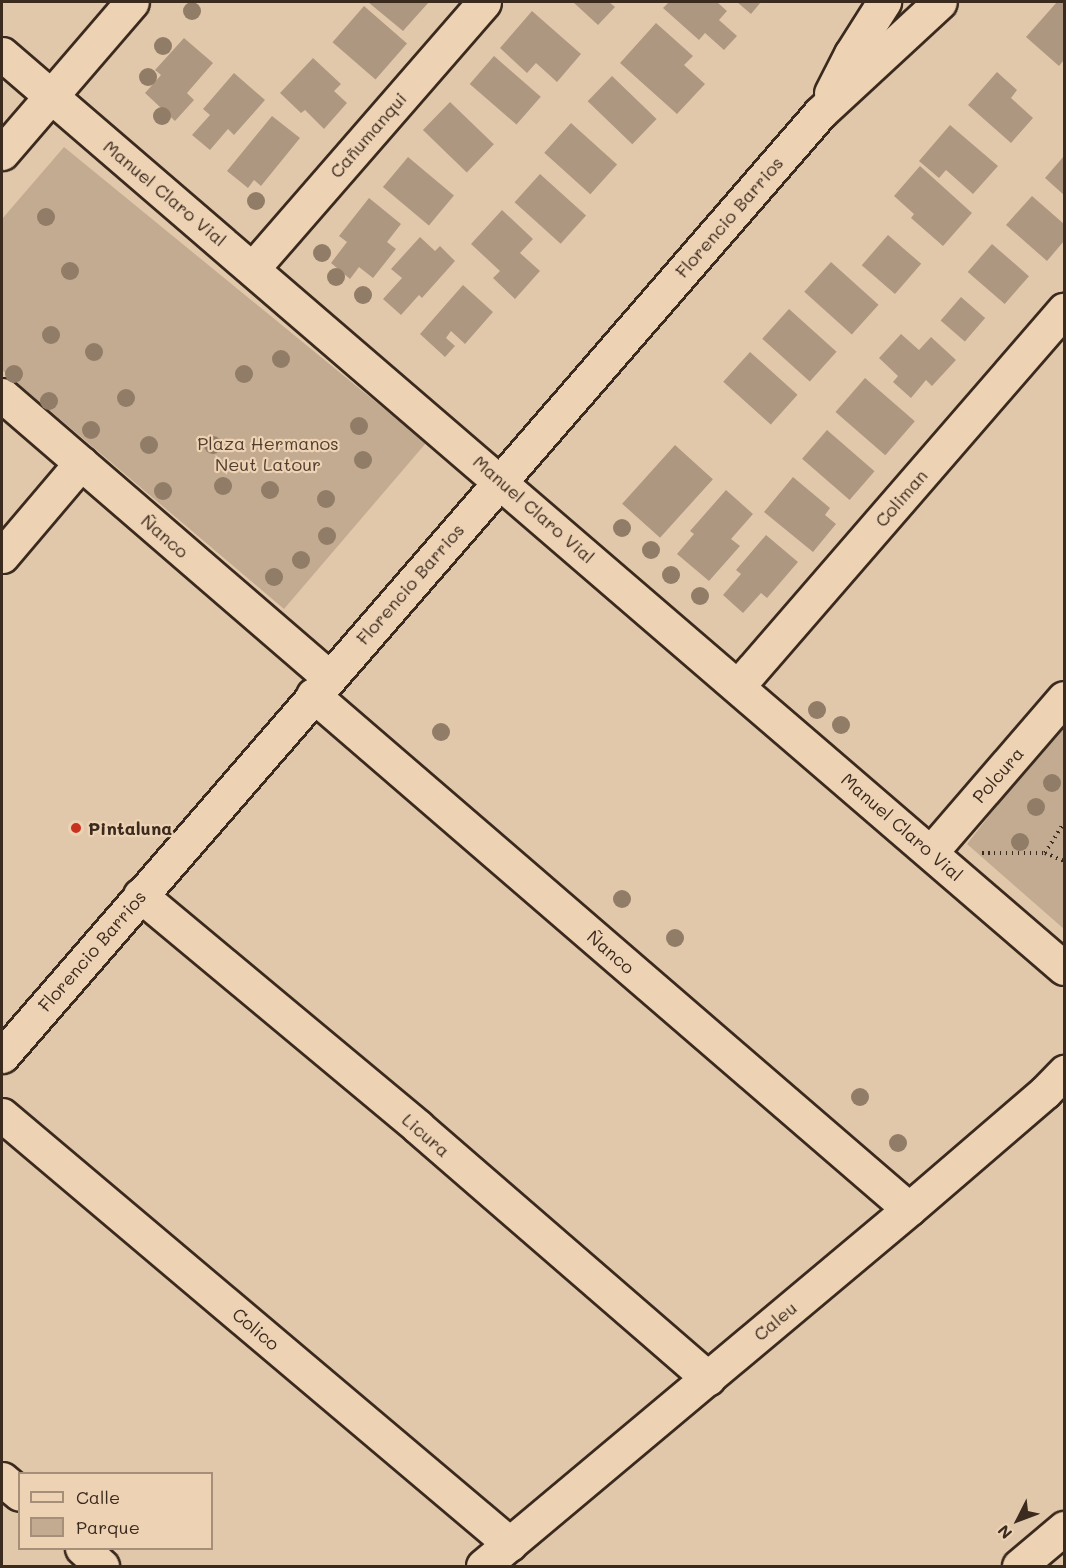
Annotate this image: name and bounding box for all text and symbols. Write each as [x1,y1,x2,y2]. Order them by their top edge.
street label: Cañumanqui [325,88,411,182]
street label: Manuel Claro Vial [99,135,231,251]
street label: Florencio Barrios [671,152,787,282]
park label: Plaza Hermanos Neut Latour [197,433,339,476]
street label: Manuel Claro Vial [469,450,599,568]
street label: Coliman [870,465,932,531]
street label: Ñanco [137,510,193,562]
street label: Florencio Barrios [352,519,468,649]
street label: Polcura [968,743,1028,807]
street label: Manuel Claro Vial [837,768,967,886]
place label: Pintaluna [88,817,172,839]
marker: Pintaluna [69,821,83,835]
street label: Florencio Barrios [34,886,150,1016]
street label: Ñanco [583,926,639,978]
street label: Licura [398,1109,454,1161]
street label: Caleu [749,1297,801,1345]
street label: Colico [228,1303,284,1355]
legend [18,1472,213,1550]
text: Calle [76,1485,120,1509]
north arrow [988,1490,1048,1550]
text: Parque [76,1515,140,1539]
text: N [992,1521,1016,1544]

